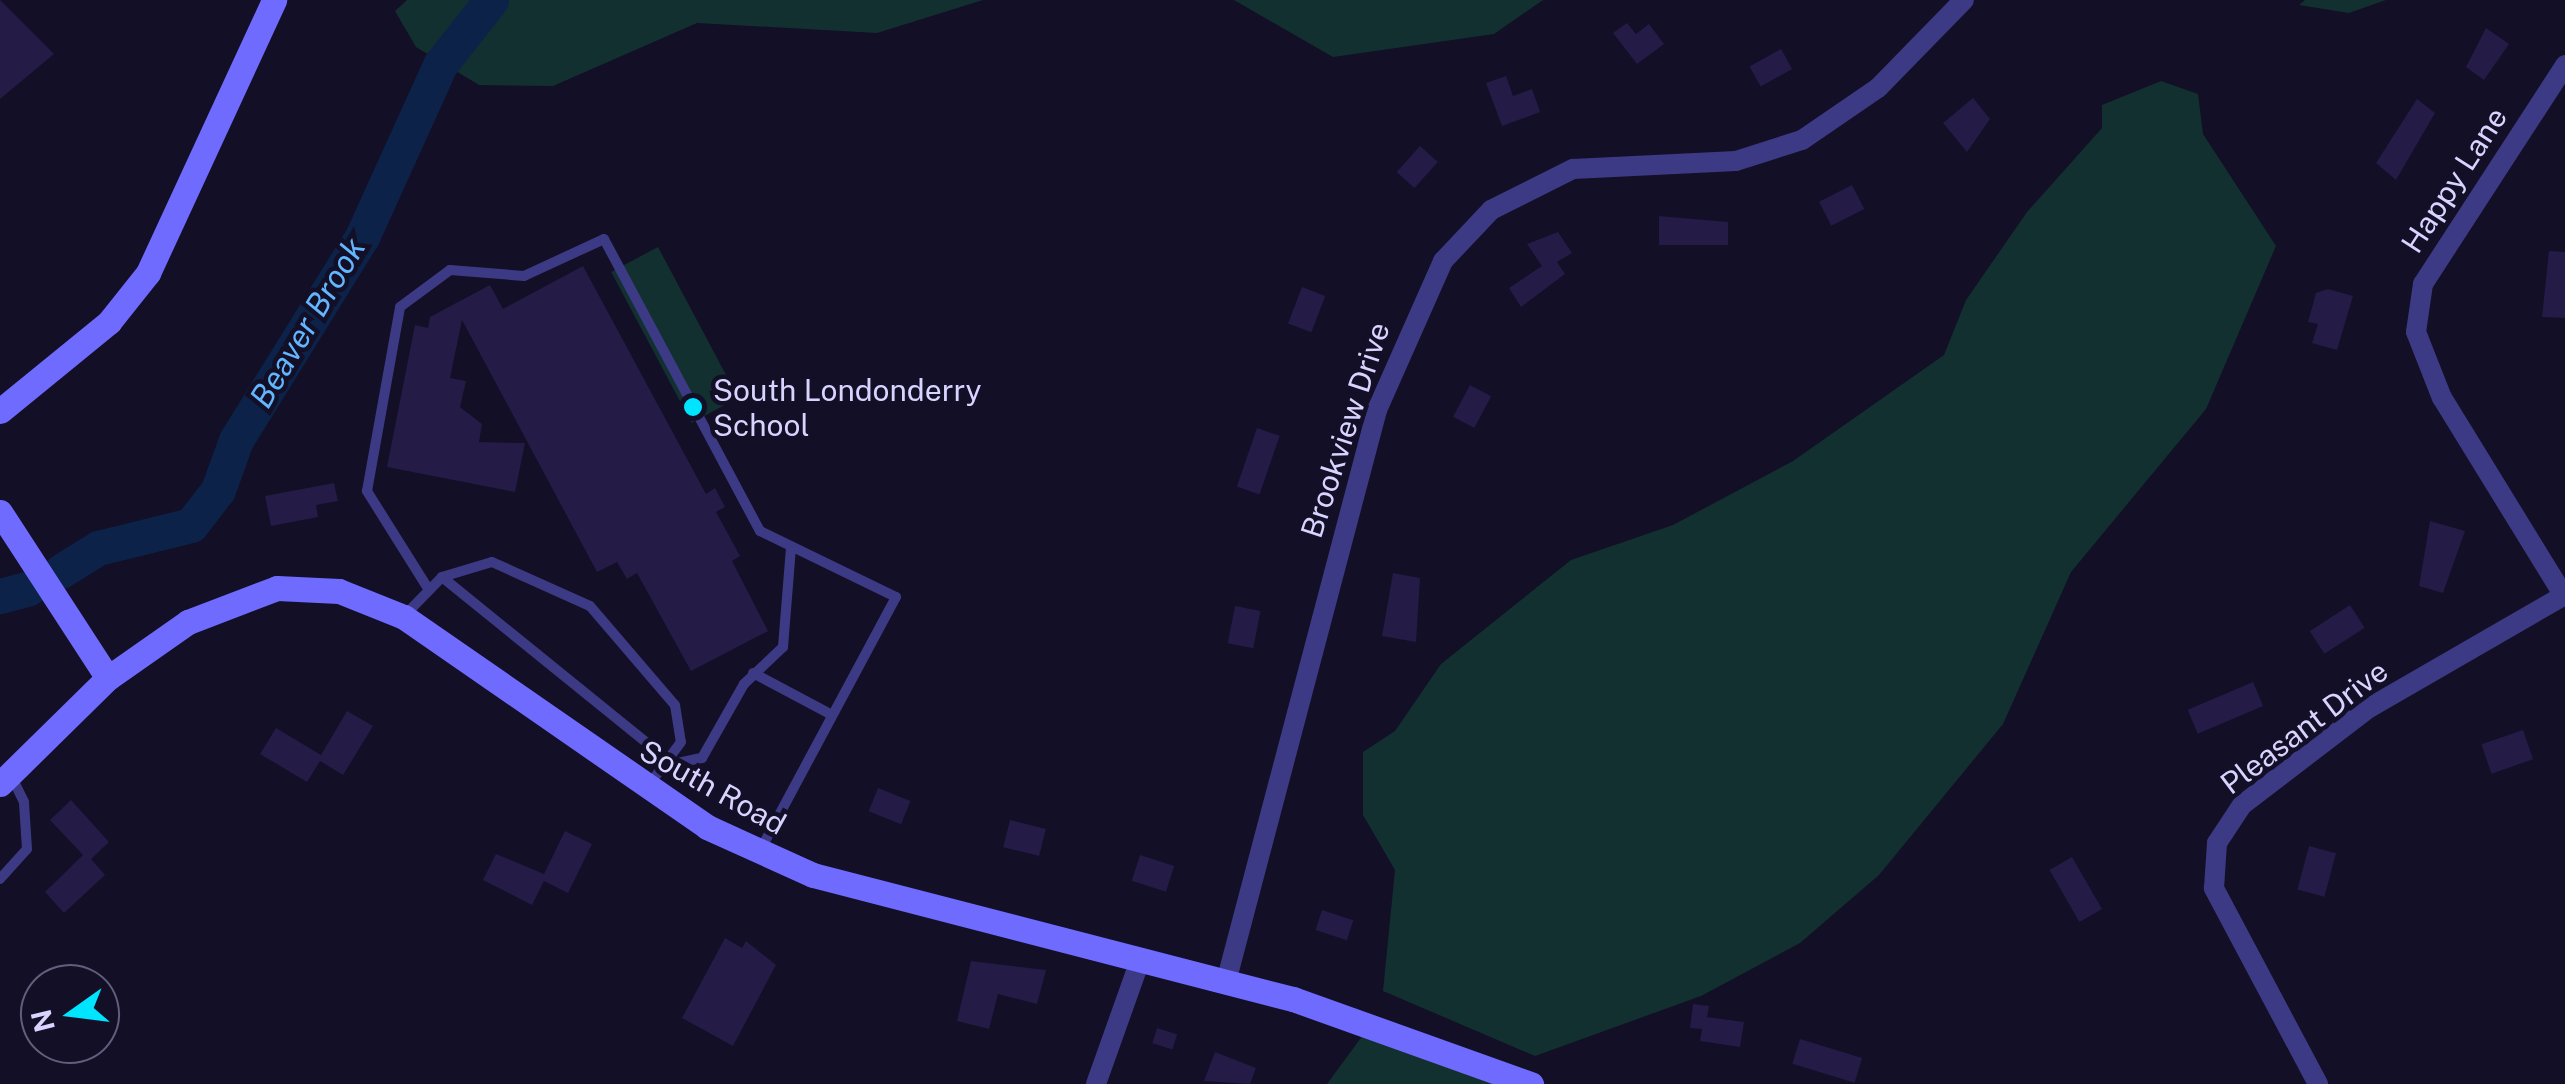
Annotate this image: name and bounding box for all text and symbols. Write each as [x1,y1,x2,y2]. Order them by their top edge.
street label: Happy Lane [2394,101,2514,259]
water label: Beaver Brook [242,231,374,415]
street label: Brookview Drive [1293,318,1397,542]
place label: South Londonderry School [713,372,982,442]
marker: South Londonderry School [682,396,704,418]
street label: Pleasant Drive [2213,652,2395,802]
street label: South Road [634,732,792,842]
north arrow [20,964,120,1064]
text: N [24,1006,61,1036]

